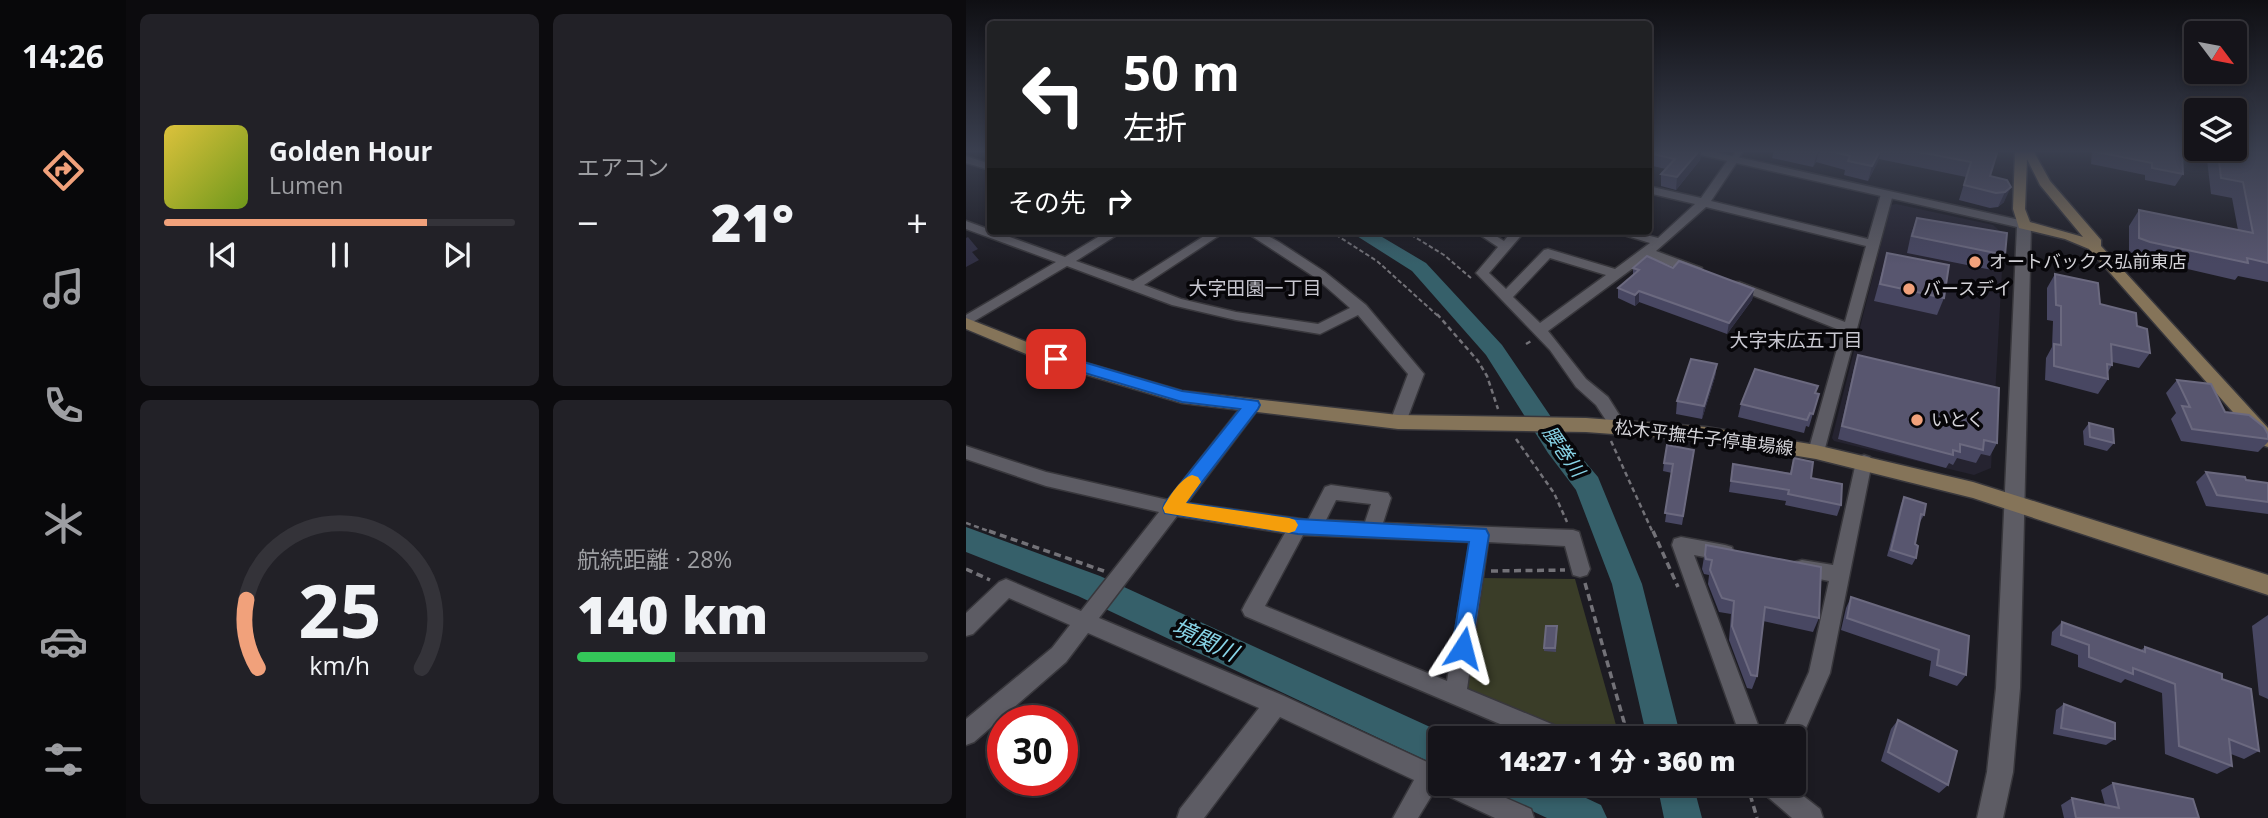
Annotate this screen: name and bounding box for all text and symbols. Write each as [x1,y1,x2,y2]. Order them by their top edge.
north arrow [2184,21,2247,84]
map controls [2184,21,2247,161]
text: 14:26 [22,34,104,77]
text: 50 m [1123,39,1240,105]
icon: left [1008,49,1099,140]
button: layers [2184,98,2247,161]
text: 左折 [1123,105,1187,148]
text: Golden Hour [269,133,432,169]
icon: directions [39,146,88,195]
text: エアコン [577,151,669,183]
text: Lumen [269,169,343,201]
icon: right [1100,182,1138,220]
text: その先 [1008,184,1086,220]
text: 21° [711,186,794,257]
text: − [577,196,599,248]
text: + [906,196,928,248]
icon: previous [204,236,242,274]
icon: pause [321,236,359,274]
icon: next [438,236,476,274]
place label: オートバックス弘前東店 [1989,249,2186,273]
marker: オートバックス弘前東店 [1967,254,1983,270]
icon: music [39,264,88,313]
district label: 大字田園一丁目 [1188,275,1322,301]
place label: バースデイ [1923,276,2012,300]
marker: バースデイ [1901,281,1917,297]
district label: 大字末広五丁目 [1729,327,1863,353]
pin [1026,329,1086,389]
icon: arrive [1037,340,1075,378]
icon: phone [39,381,88,430]
place label: いとく [1931,407,1984,431]
marker: いとく [1909,412,1925,428]
street label: 松木平撫牛子停車場線 [1613,414,1795,460]
water label: 腰巻川 [1537,420,1592,483]
icon: climate [39,499,88,548]
text: 航続距離 · 28% [577,543,732,575]
text: 25 [298,560,381,659]
text: 140 km [577,578,768,649]
water label: 境関川 [1167,610,1246,669]
position arrow [1426,611,1500,685]
icon: car [39,617,88,666]
text: km/h [309,648,370,682]
speed limit sign: 30 [987,705,1078,796]
icon: filters [39,735,88,784]
text: 14:27 · 1 分 · 360 m [1499,743,1735,779]

